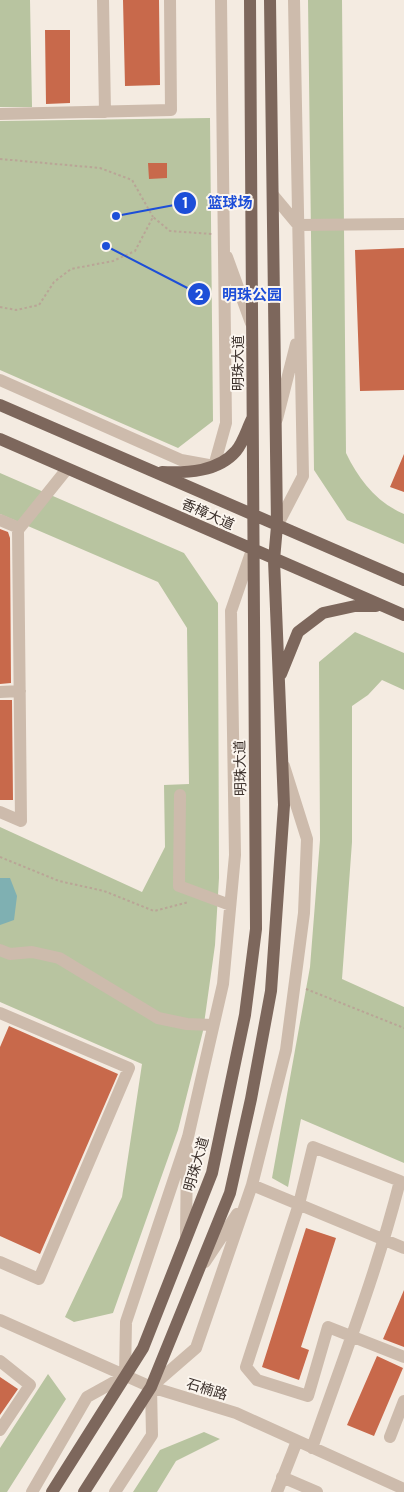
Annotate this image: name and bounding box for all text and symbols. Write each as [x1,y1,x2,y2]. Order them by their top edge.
callout: 篮球场 [173,188,263,218]
text: 1 [182,193,188,213]
text: 篮球场 [207,193,253,213]
callout: 明珠公园 [187,279,292,309]
text: 2 [195,285,204,305]
text: 明珠公园 [222,285,282,305]
street label: 明珠大道 [229,335,247,391]
street label: 香樟大道 [179,494,237,534]
street label: 明珠大道 [231,740,249,796]
street label: 明珠大道 [180,1135,212,1193]
street label: 石楠路 [184,1374,230,1404]

